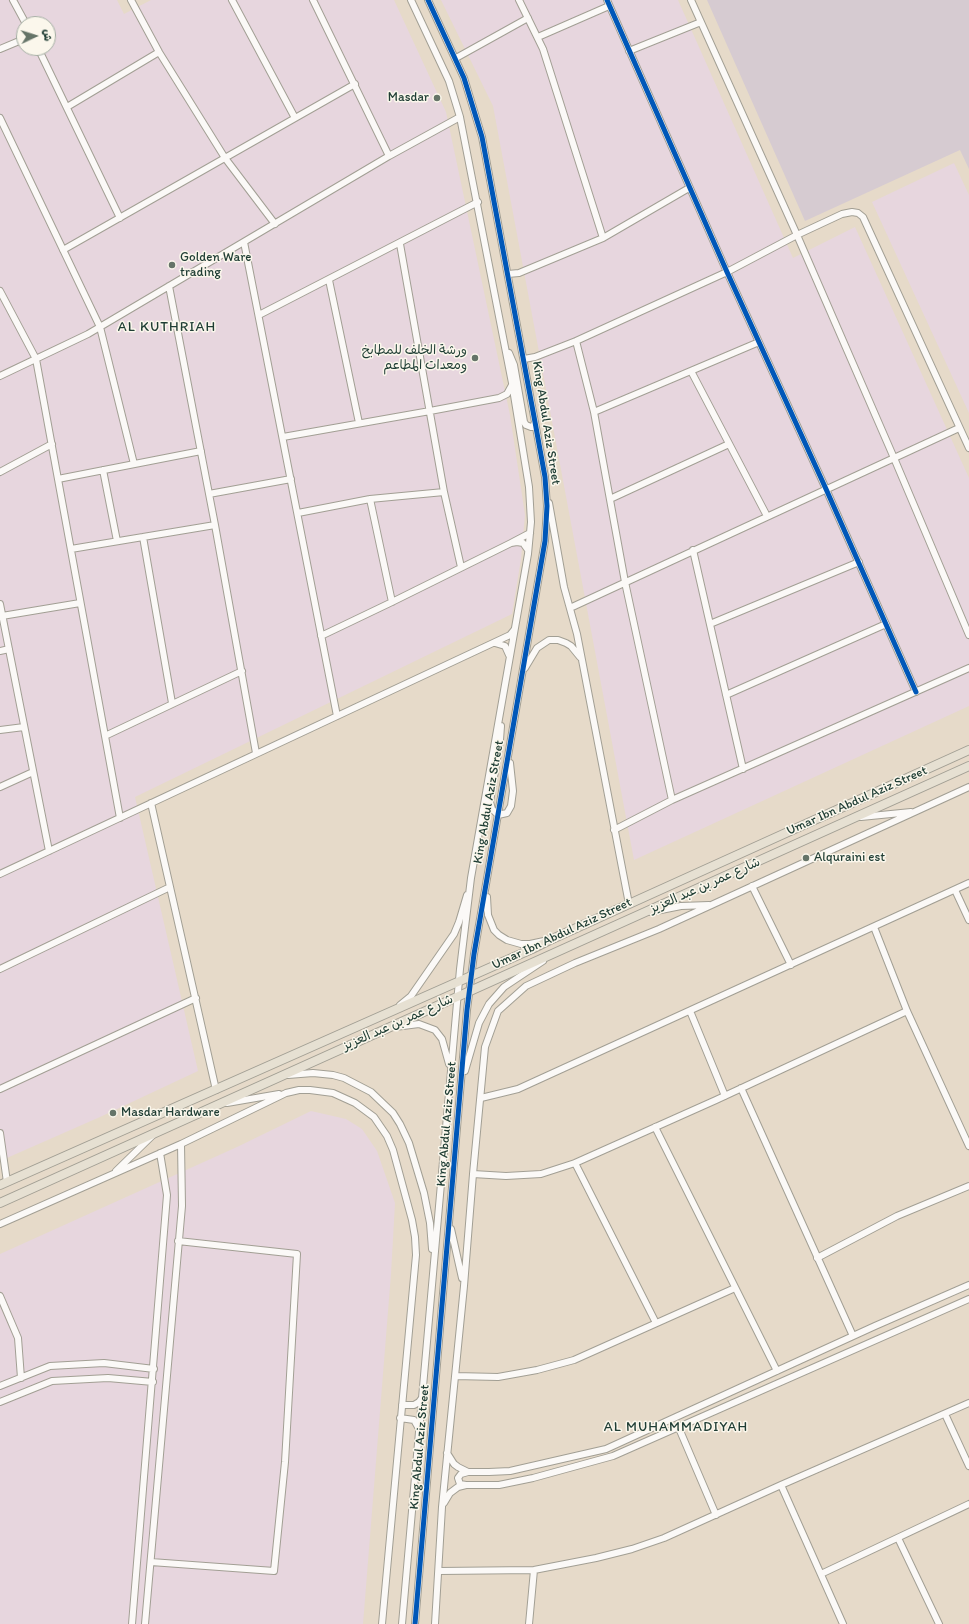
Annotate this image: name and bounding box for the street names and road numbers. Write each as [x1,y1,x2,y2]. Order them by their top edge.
street label: King Abdul Aziz Street [529,360,563,486]
street label: King Abdul Aziz Street [470,739,508,865]
street label: Umar Ibn Abdul Aziz Street [784,763,930,839]
street label: شارع عمر بن عبد العزيز [647,855,763,917]
street label: Umar Ibn Abdul Aziz Street [490,895,634,973]
street label: شارع عمر بن عبد العزيز [340,992,456,1054]
street label: King Abdul Aziz Street [434,1061,460,1187]
street label: King Abdul Aziz Street [407,1384,433,1510]

